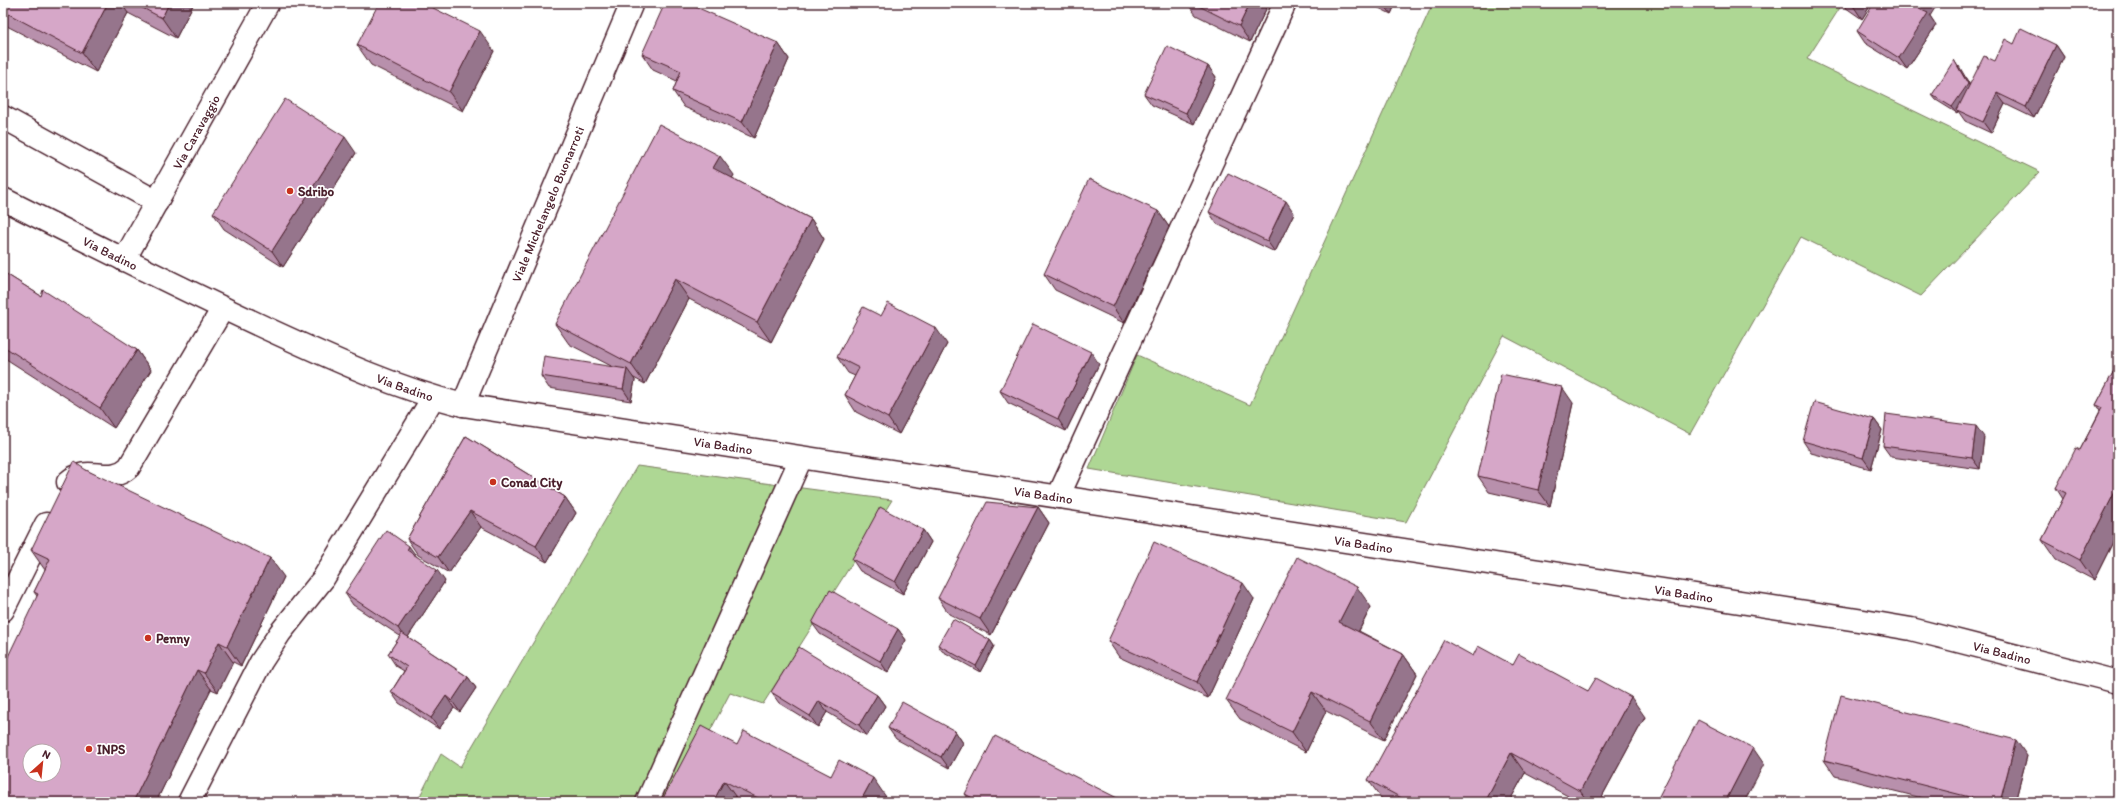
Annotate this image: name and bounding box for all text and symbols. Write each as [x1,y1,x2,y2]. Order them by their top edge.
street label: Via Caravaggio [169,92,223,172]
street label: Viale Michelangelo Buonarroti [509,124,587,284]
place label: Sdribo [298,184,335,199]
marker: Sdribo [285,186,295,196]
street label: Via Badino [80,233,140,273]
street label: Via Badino [374,370,436,404]
street label: Via Badino [693,434,754,458]
place label: Conad City [501,475,563,491]
marker: Conad City [488,477,498,487]
street label: Via Badino [1013,483,1074,507]
street label: Via Badino [1333,532,1394,556]
street label: Via Badino [1653,582,1715,606]
place label: Penny [156,631,191,647]
marker: Penny [143,633,153,643]
street label: Via Badino [1971,638,2033,668]
place label: INPS [97,742,126,757]
north arrow [22,743,62,783]
marker: INPS [84,744,94,754]
text: N [40,747,53,762]

